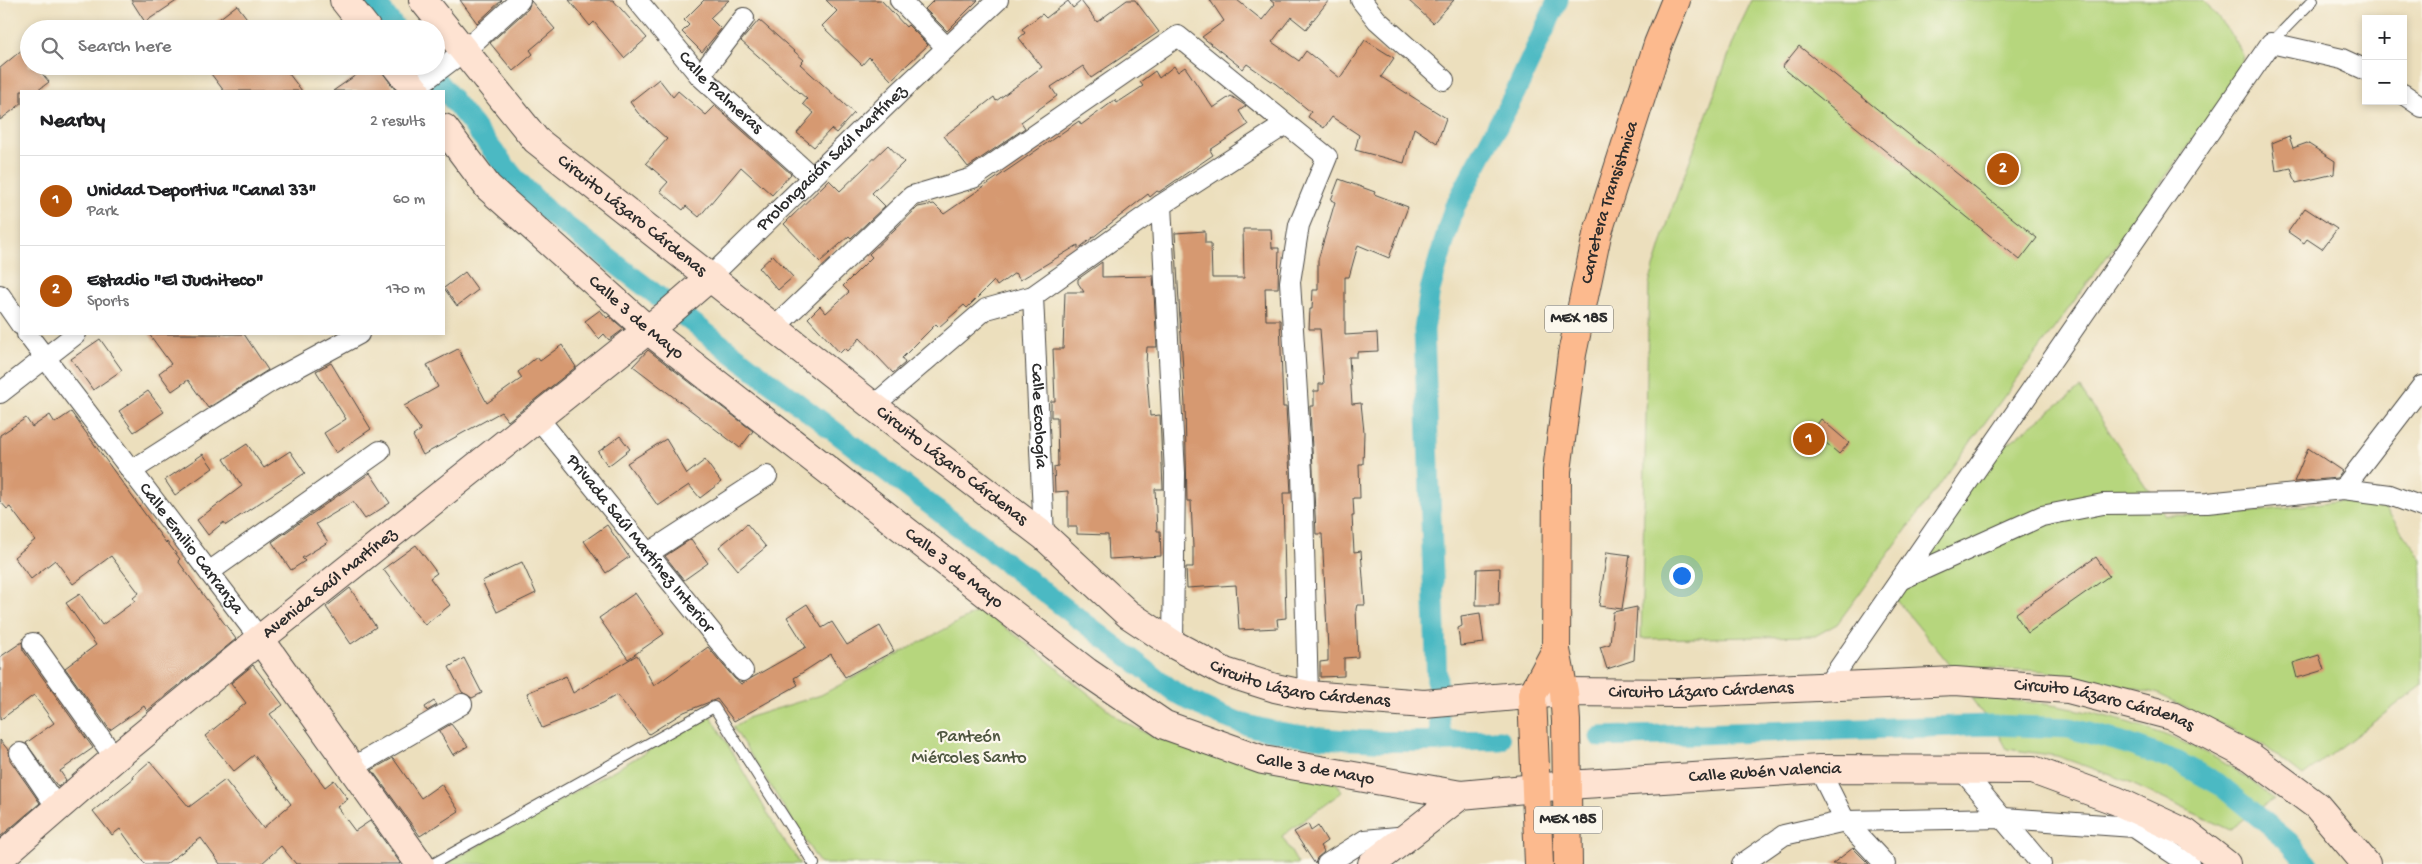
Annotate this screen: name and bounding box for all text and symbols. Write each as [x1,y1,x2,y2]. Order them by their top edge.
map controls [2362,15,2407,105]
button: + [2362,15,2407,60]
search box [20,20,445,75]
icon: search [38,34,66,62]
text: Search here [78,36,172,59]
street label: Calle Palmeras [674,47,769,139]
button: − [2362,60,2407,105]
street label: Prolongación Saúl Martínez [752,80,912,237]
text: Nearby [40,110,105,135]
text: 2 results [370,113,425,132]
street label: Carretera Transistmica [1577,118,1643,286]
street label: Circuito Lázaro Cárdenas [553,150,712,282]
pin: 2 [1987,150,2019,188]
text: Unidad Deportiva "Canal 33" [87,180,316,203]
text: 1 [53,191,59,210]
text: 60 m [393,191,425,210]
text: Park [87,203,118,222]
text: Estadio "El Juchiteco" [87,270,264,293]
street label: Calle 3 de Mayo [584,271,688,364]
text: 2 [52,281,60,300]
text: 170 m [386,281,425,300]
text: Sports [87,293,129,312]
road number: MEX 185 [1545,306,1613,332]
street label: Calle Ecología [1026,363,1051,470]
street label: Circuito Lázaro Cárdenas [872,401,1033,531]
pin: 1 [1793,420,1825,458]
street label: Privada Saúl Martínez Interior [561,450,720,639]
street label: Calle Emilio Carranza [134,479,248,619]
street label: Avenida Saúl Martínez [258,523,402,643]
street label: Calle 3 de Mayo [900,523,1008,613]
your location [1669,563,1695,589]
street label: Circuito Lázaro Cárdenas [1206,655,1392,712]
street label: Circuito Lázaro Cárdenas [2013,675,2199,737]
street label: Circuito Lázaro Cárdenas [1608,677,1795,704]
park label: Panteón Miércoles Santo [911,727,1027,769]
street label: Calle 3 de Mayo [1253,748,1376,790]
street label: Calle Rubén Valencia [1688,758,1842,788]
road number: MEX 185 [1534,806,1602,834]

